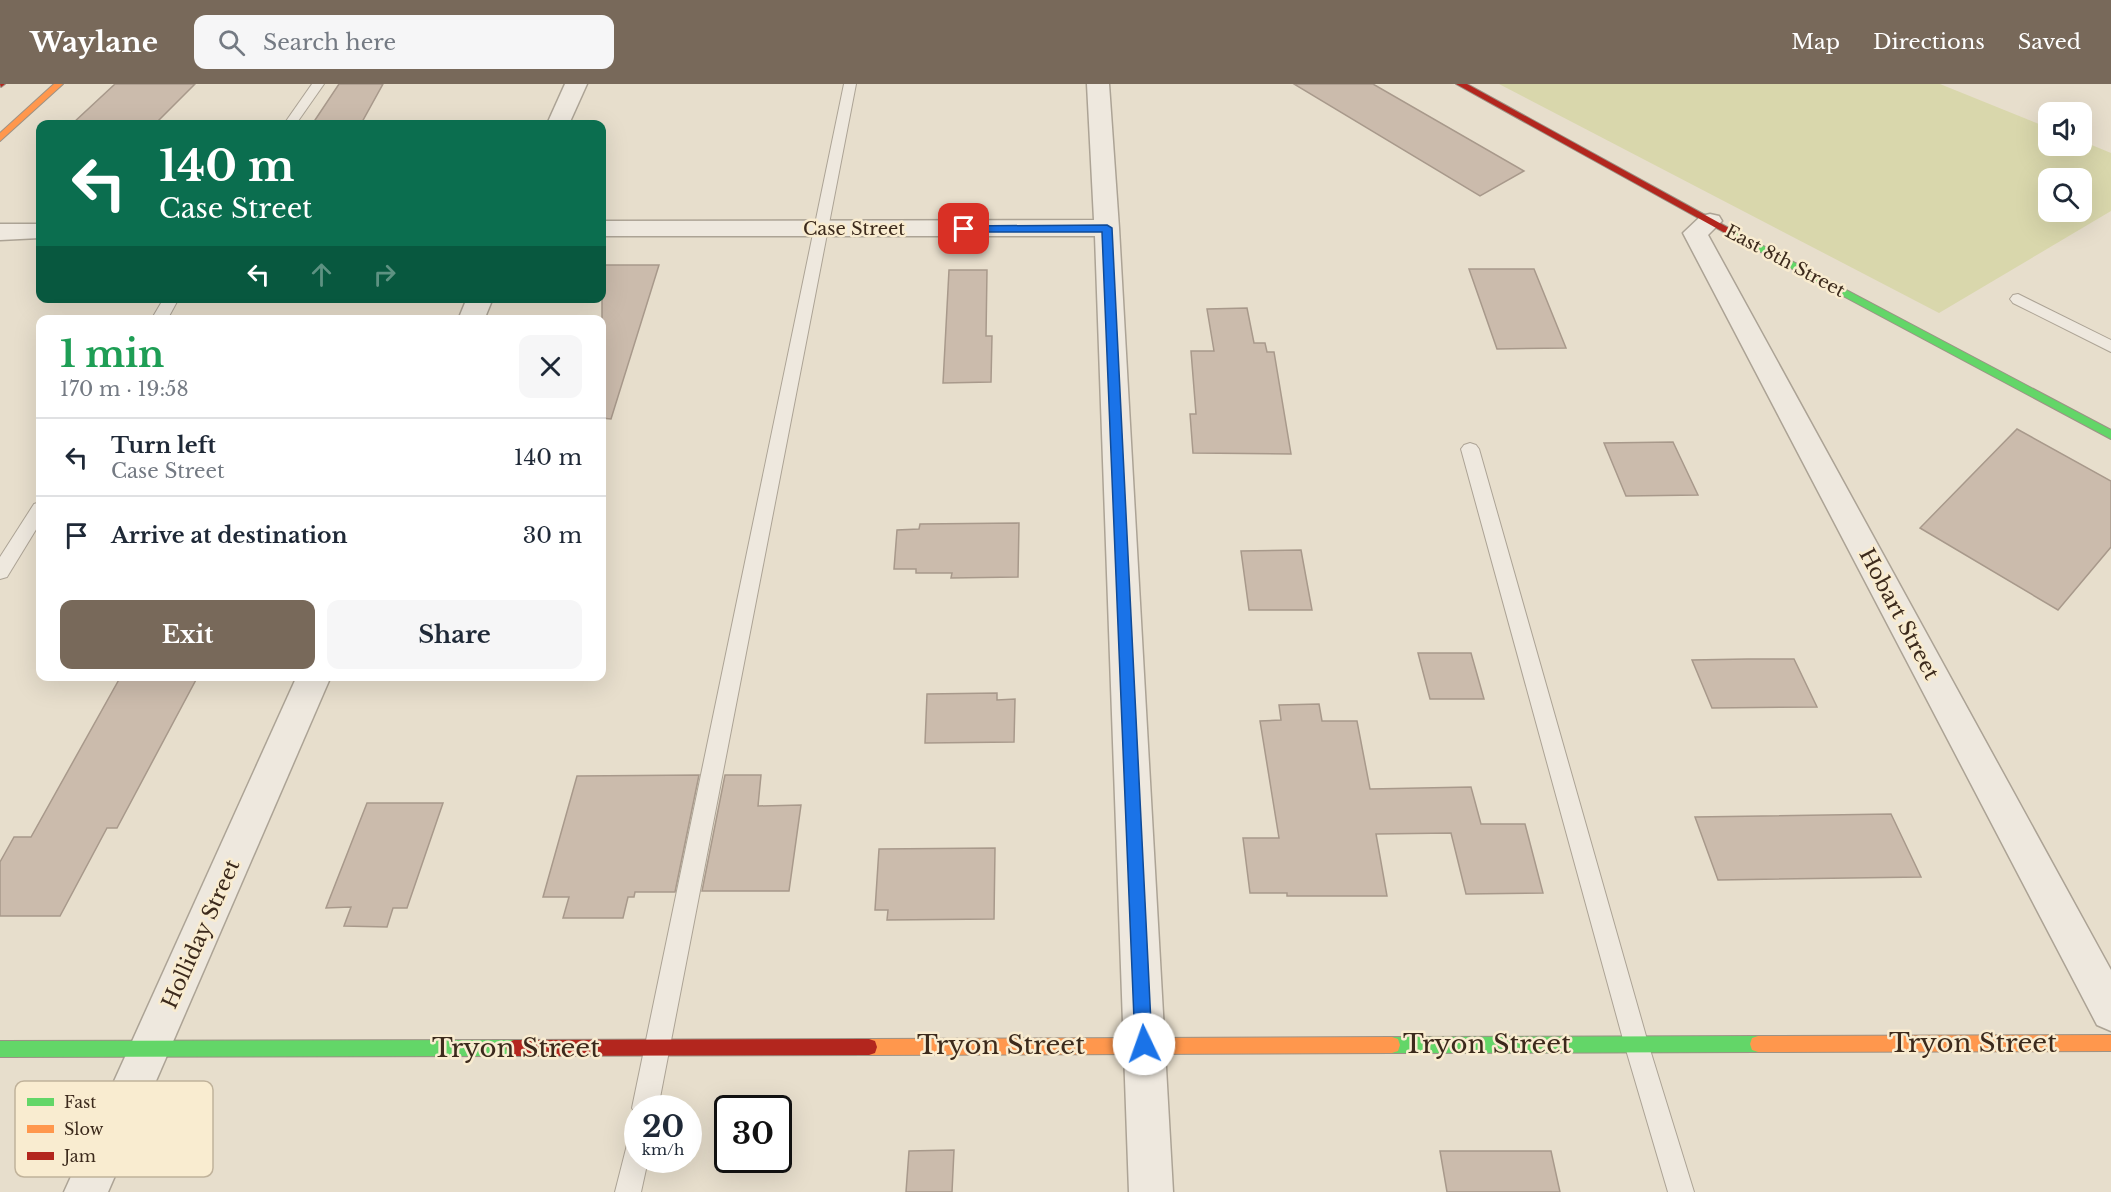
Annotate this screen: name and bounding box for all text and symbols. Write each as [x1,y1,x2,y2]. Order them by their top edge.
search box [194,15,614,69]
text: Waylane [30,25,158,60]
icon: search [215,26,248,59]
text: Search here [263,29,396,56]
text: Map [1791,29,1840,55]
text: Directions [1873,29,1985,55]
text: Saved [2018,29,2081,55]
map controls [2038,102,2092,222]
button: sound [2038,102,2092,156]
text: 140 m [159,140,295,192]
icon: left [60,144,138,222]
button: search [2038,168,2092,222]
text: Case Street [159,192,312,225]
pin [938,203,989,254]
icon: arrive [947,212,980,245]
street label: Case Street [803,218,905,240]
street label: East 8th Street [1721,220,1849,302]
icon: left [242,258,275,291]
icon: ahead [305,258,338,291]
icon: right [368,258,401,291]
text: 1 min [60,332,164,377]
button: close [519,335,582,398]
text: 170 m · 19:58 [60,377,189,401]
text: Turn left [111,432,216,459]
icon: left [60,441,93,474]
text: 140 m [514,444,582,471]
text: Case Street [111,459,225,483]
icon: arrive [60,519,93,552]
text: Arrive at destination [111,522,348,549]
text: 30 m [523,522,582,549]
street label: Hobart Street [1853,544,1945,684]
button: Exit [60,600,315,669]
button: Share [327,600,582,669]
street label: Holliday Street [156,855,246,1013]
position arrow [1112,1012,1176,1076]
street label: Tryon Street [1889,1027,2057,1059]
street label: Tryon Street [1403,1028,1571,1060]
street label: Tryon Street [917,1029,1085,1061]
street label: Tryon Street [432,1032,600,1064]
legend [15,1081,213,1177]
text: Fast [64,1092,96,1112]
speed limit sign: 30 [714,1095,792,1173]
text: 20 [642,1108,684,1145]
text: Slow [64,1119,104,1139]
text: km/h [642,1140,684,1159]
text: Jam [62,1146,96,1166]

